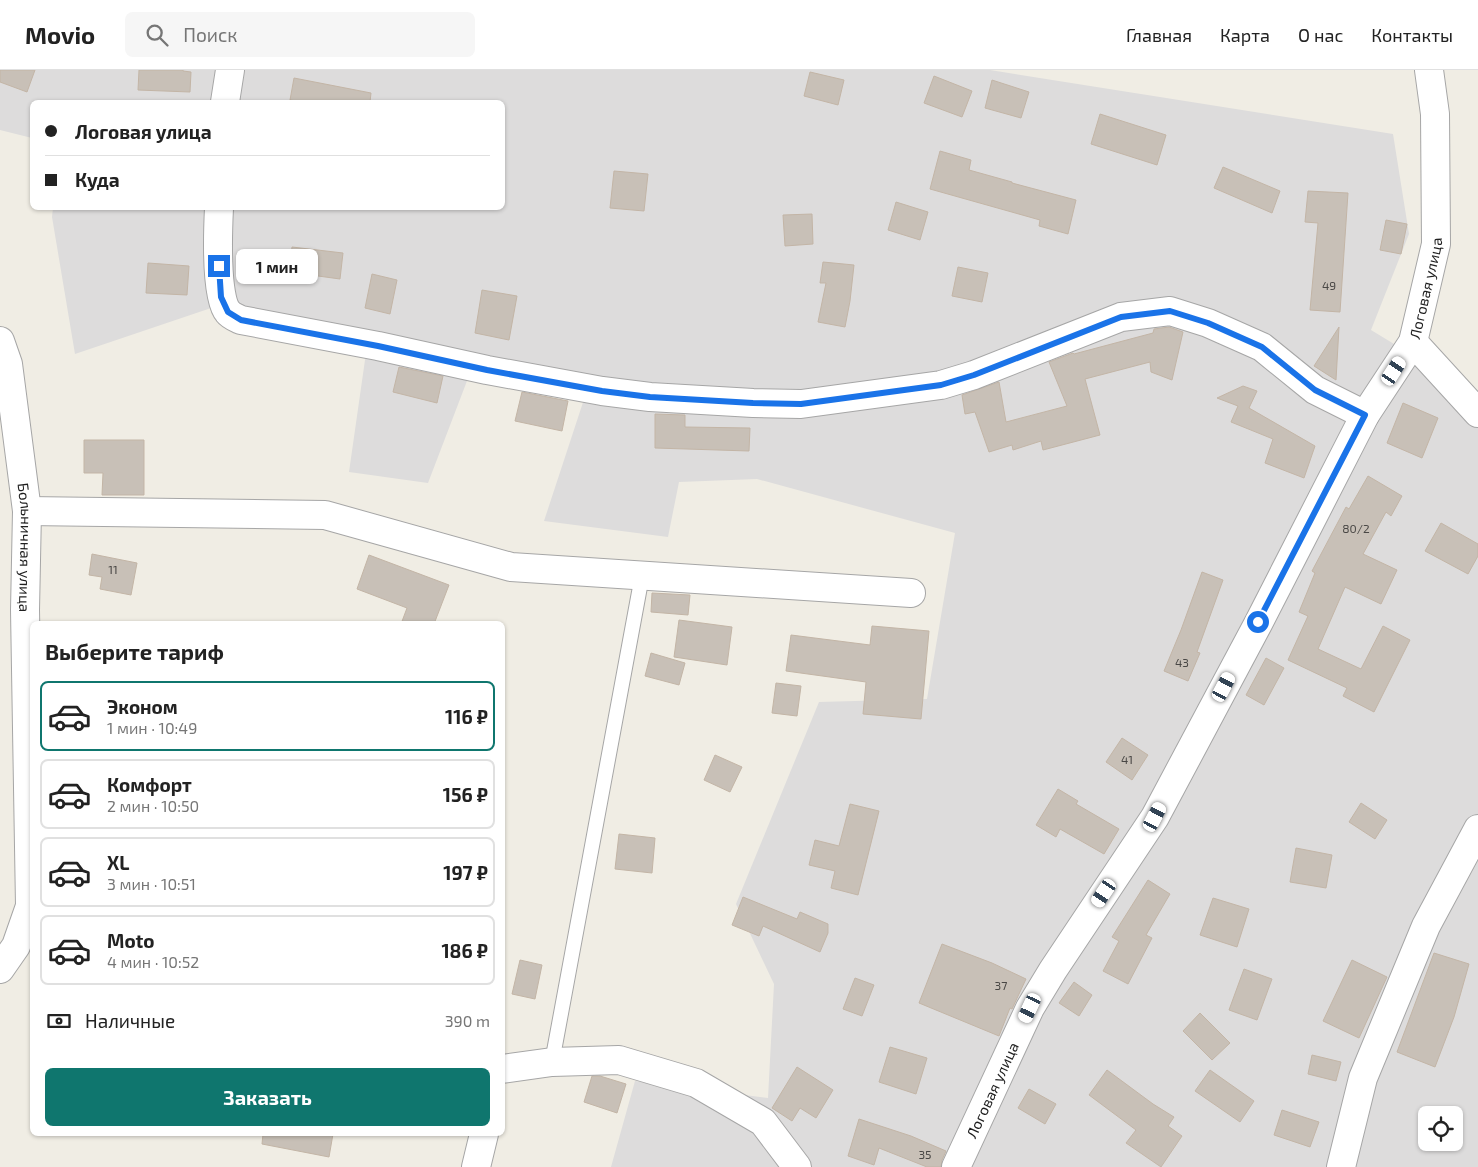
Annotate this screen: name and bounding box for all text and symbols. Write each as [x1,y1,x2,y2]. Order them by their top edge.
search box [125,12,475,57]
text: Movio [25,20,95,49]
icon: search [143,21,171,49]
text: Поиск [183,23,238,46]
text: Главная [1126,24,1192,46]
text: Карта [1220,24,1270,46]
text: О нас [1298,24,1343,46]
text: Контакты [1371,24,1453,46]
text: Логовая улица [75,120,212,143]
text: Куда [75,168,120,191]
street label: Логовая улица [1405,237,1445,341]
callout: 1 мин [236,248,319,284]
route end [208,255,230,277]
text: 1 мин [256,257,298,276]
house number: 49 [1322,278,1336,292]
car [1379,354,1408,388]
street label: Больничная улица [14,482,36,612]
house number: 80/2 [1342,521,1370,535]
house number: 11 [108,562,118,576]
route start [1247,611,1269,633]
text: Выберите тариф [45,638,224,664]
house number: 43 [1175,655,1189,669]
car [1210,670,1237,704]
icon: car [47,694,92,739]
text: Эконом [107,695,178,718]
text: 116 ₽ [445,705,488,728]
text: 1 мин · 10:49 [107,718,197,737]
house number: 41 [1121,752,1133,766]
icon: car [47,772,92,817]
text: Комфорт [107,773,192,796]
text: 156 ₽ [443,783,488,806]
text: 2 мин · 10:50 [107,796,199,815]
car [1141,800,1168,834]
icon: car [47,850,92,895]
text: XL [107,851,129,874]
text: 197 ₽ [443,861,488,884]
text: 3 мин · 10:51 [107,874,196,893]
car [1089,876,1118,910]
icon: car [47,928,92,973]
text: Moto [107,929,155,952]
text: 186 ₽ [441,939,488,962]
text: 4 мин · 10:52 [107,952,199,971]
house number: 37 [995,978,1007,992]
car [1016,991,1043,1025]
icon: cash [45,1007,73,1035]
text: Наличные [85,1009,175,1032]
text: 390 m [445,1011,490,1030]
street label: Логовая улица [962,1039,1022,1141]
button: Заказать [45,1068,490,1126]
map controls [1418,1106,1463,1151]
button: locate [1418,1106,1463,1151]
house number: 35 [918,1147,932,1161]

